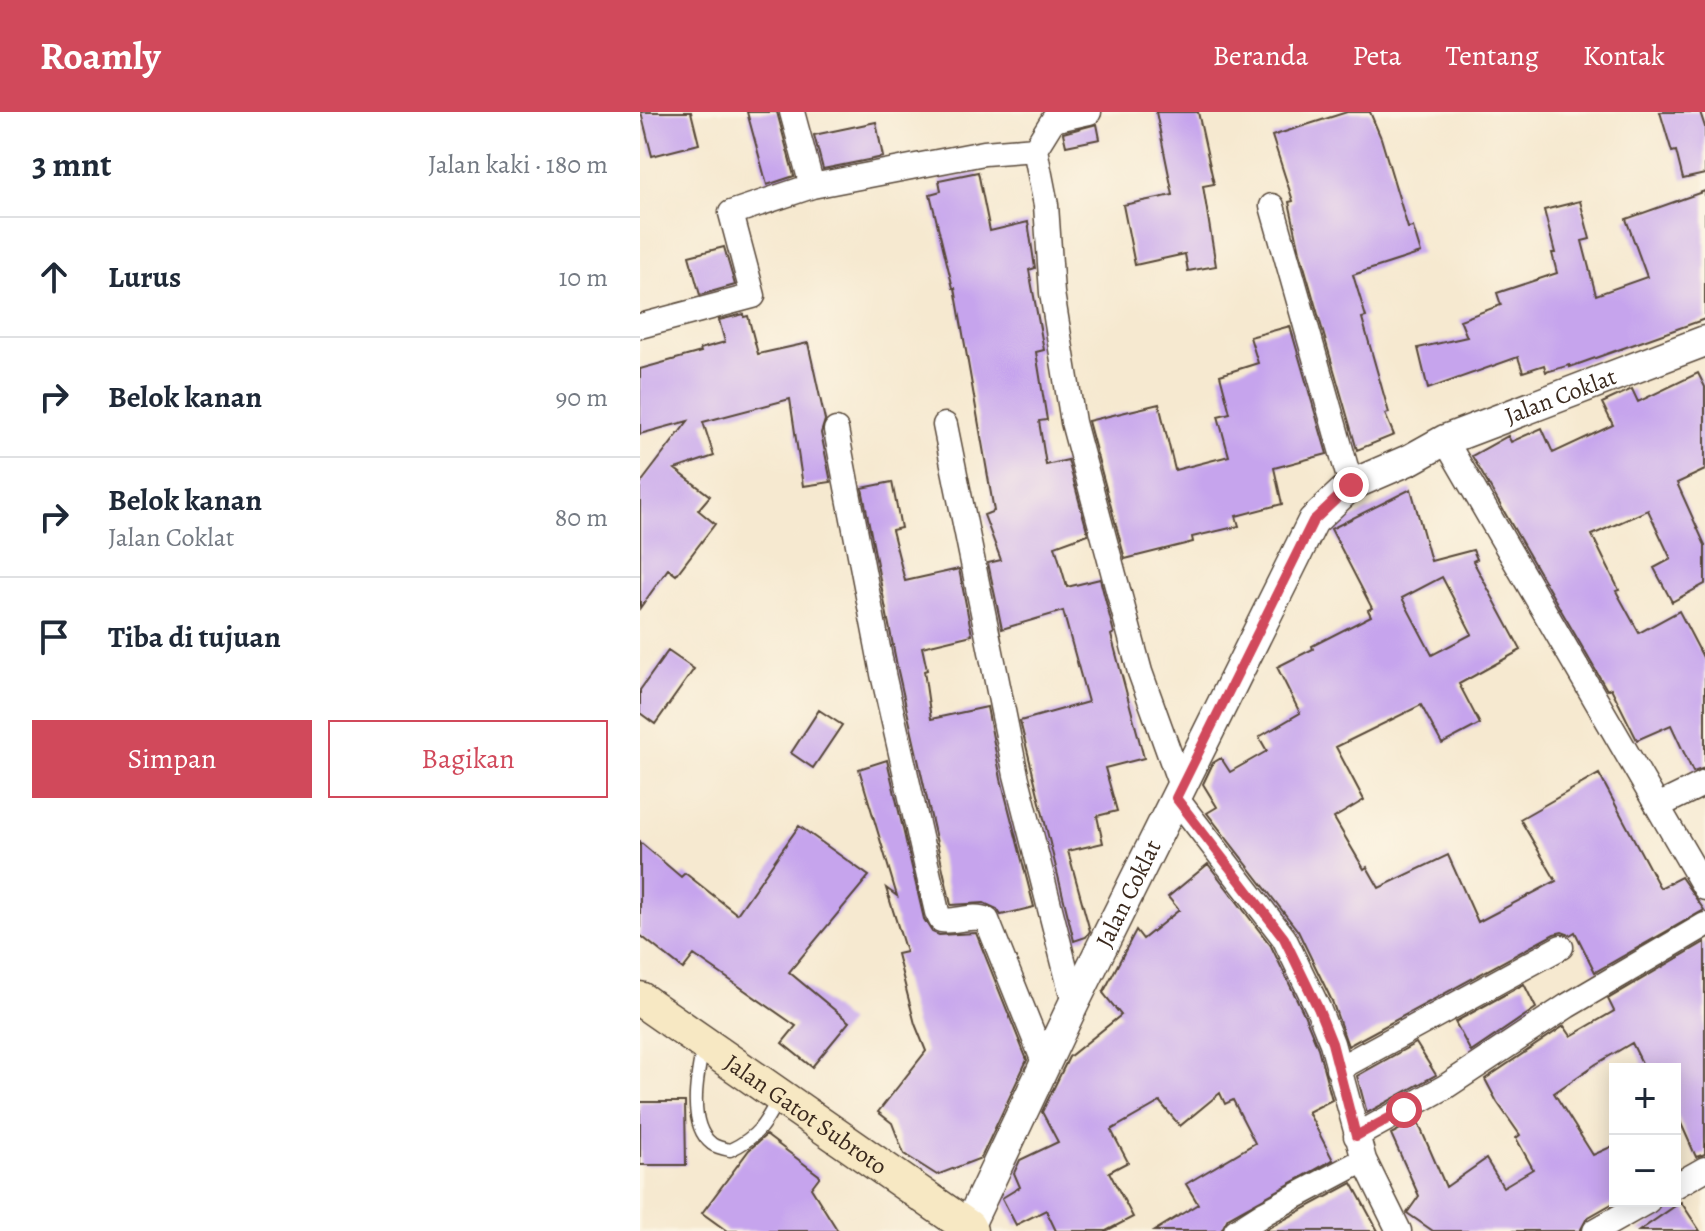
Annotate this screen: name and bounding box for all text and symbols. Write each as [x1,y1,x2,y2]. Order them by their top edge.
text: Roamly [40,30,161,82]
text: Beranda [1213,37,1309,75]
text: Peta [1353,37,1402,75]
text: Tentang [1446,37,1539,75]
text: Kontak [1583,37,1665,75]
text: 3 mnt [32,141,111,188]
text: Jalan kaki · 180 m [428,147,608,182]
icon: ahead [32,255,76,299]
text: Lurus [108,257,181,297]
text: 10 m [558,260,608,295]
street label: Jalan Coklat [1500,360,1621,432]
icon: right [32,375,76,419]
text: Belok kanan [108,377,262,417]
text: 90 m [556,380,608,415]
route end [1333,467,1369,503]
text: Belok kanan [108,480,262,520]
icon: right [32,495,76,539]
text: 80 m [555,500,608,535]
text: Jalan Coklat [108,520,234,555]
icon: arrive [32,615,76,659]
text: Tiba di tujuan [108,617,281,657]
button: Simpan [32,720,312,798]
button: Bagikan [328,720,608,798]
street label: Jalan Coklat [1088,834,1169,953]
street label: Jalan Gatot Subroto [718,1046,894,1182]
map controls [1609,1063,1681,1207]
button: + [1609,1063,1681,1135]
route start [1386,1092,1422,1128]
button: − [1609,1135,1681,1207]

